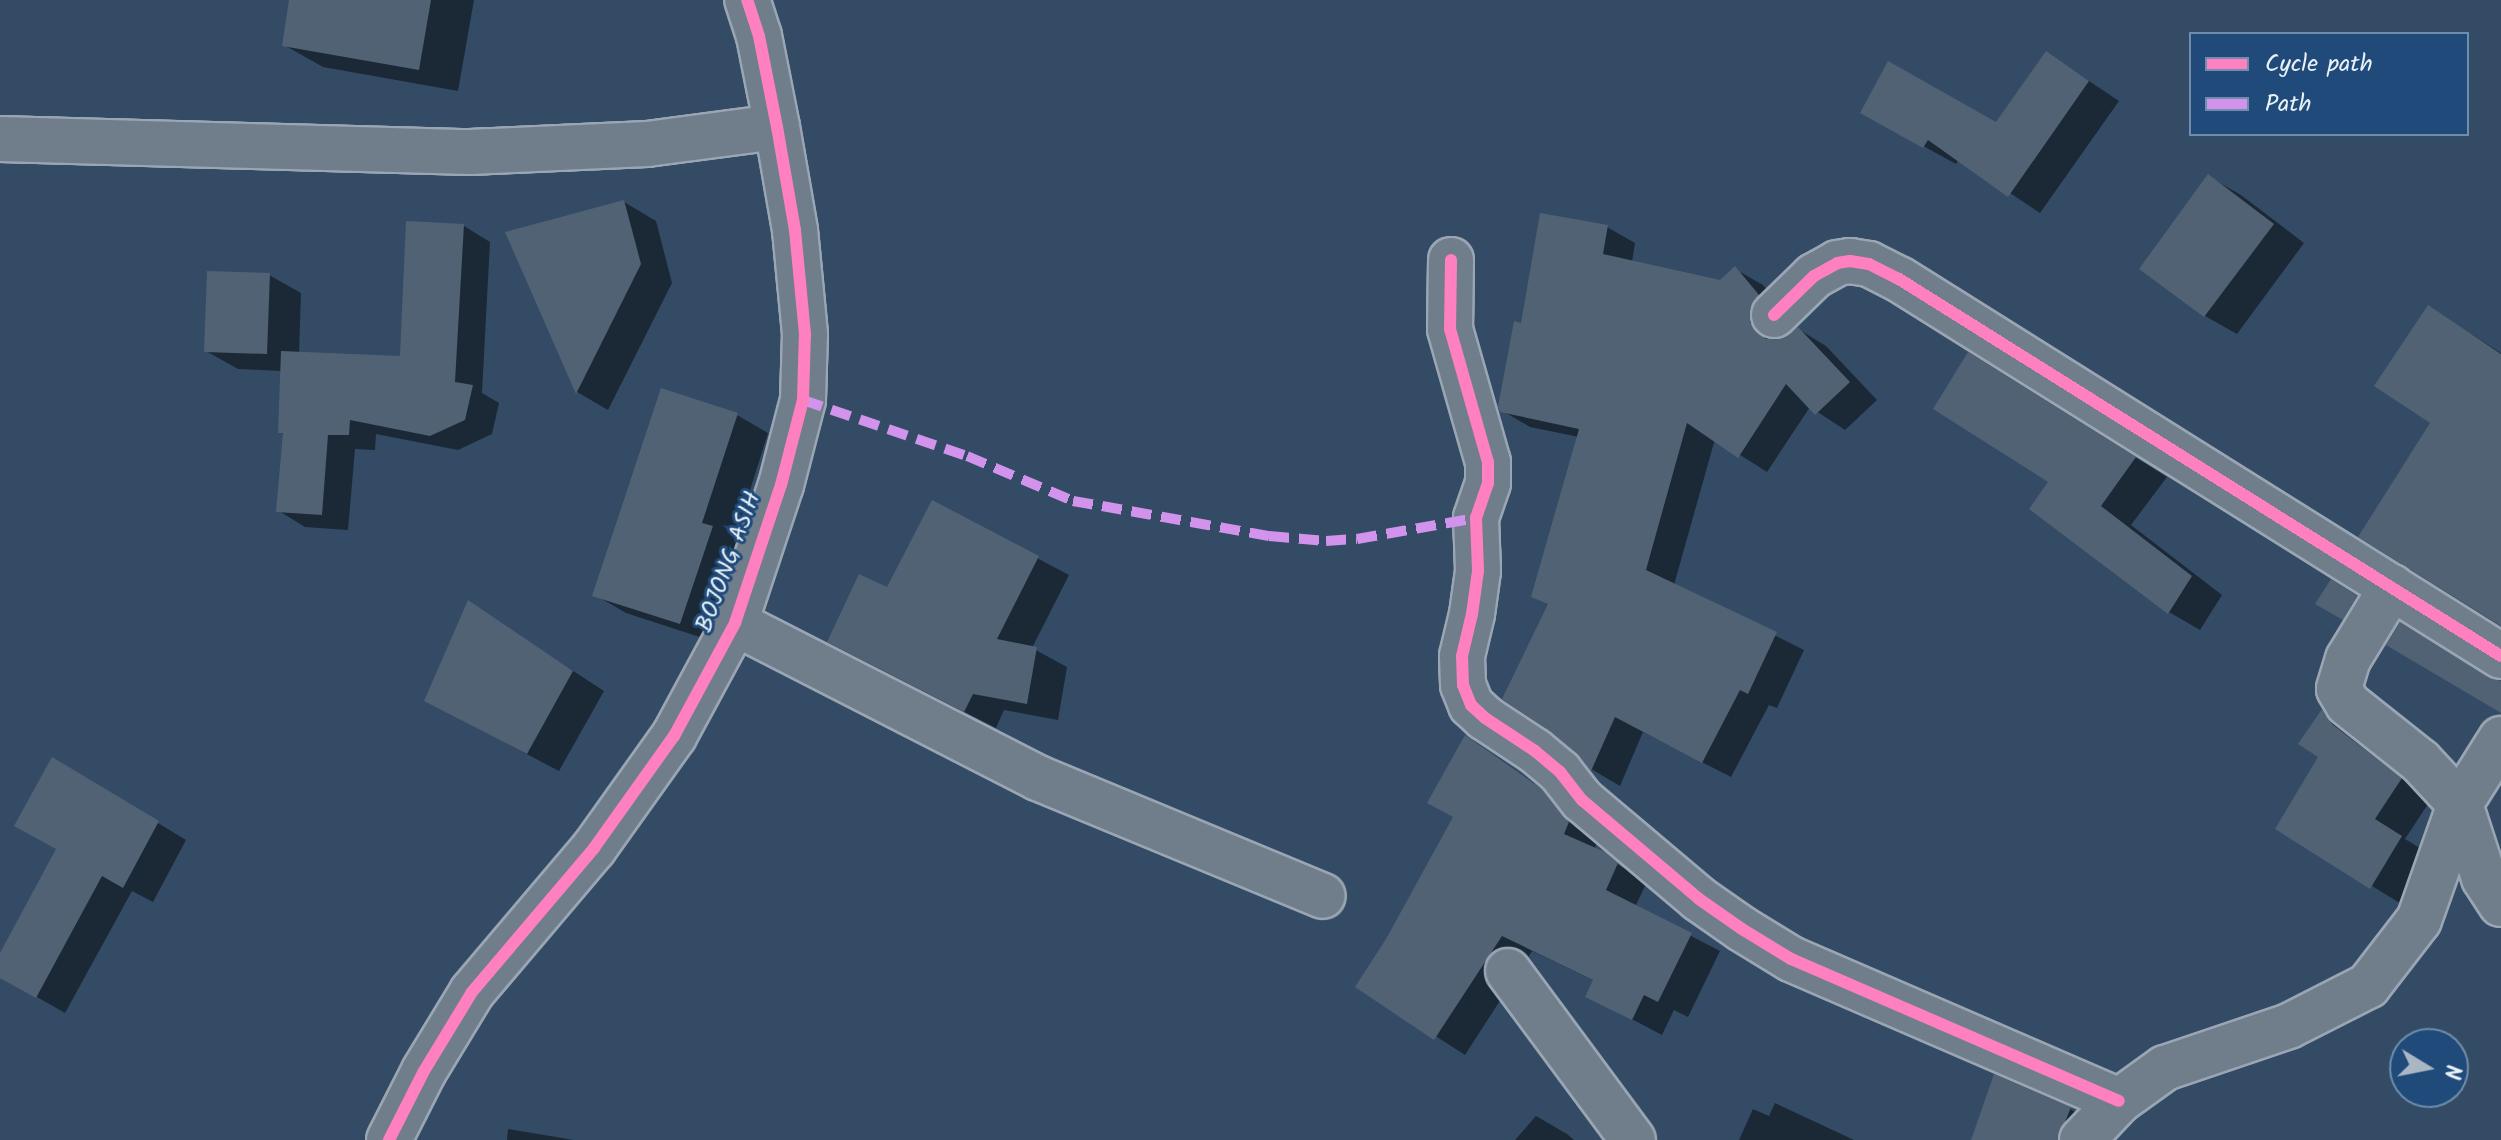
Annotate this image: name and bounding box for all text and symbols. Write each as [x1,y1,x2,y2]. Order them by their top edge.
legend [2189,32,2469,136]
text: Cycle path [2265,45,2373,84]
text: Path [2265,85,2311,124]
street label: BOJONG ASIH [690,488,768,636]
north arrow [2389,1028,2469,1108]
text: N [2433,1062,2470,1082]

